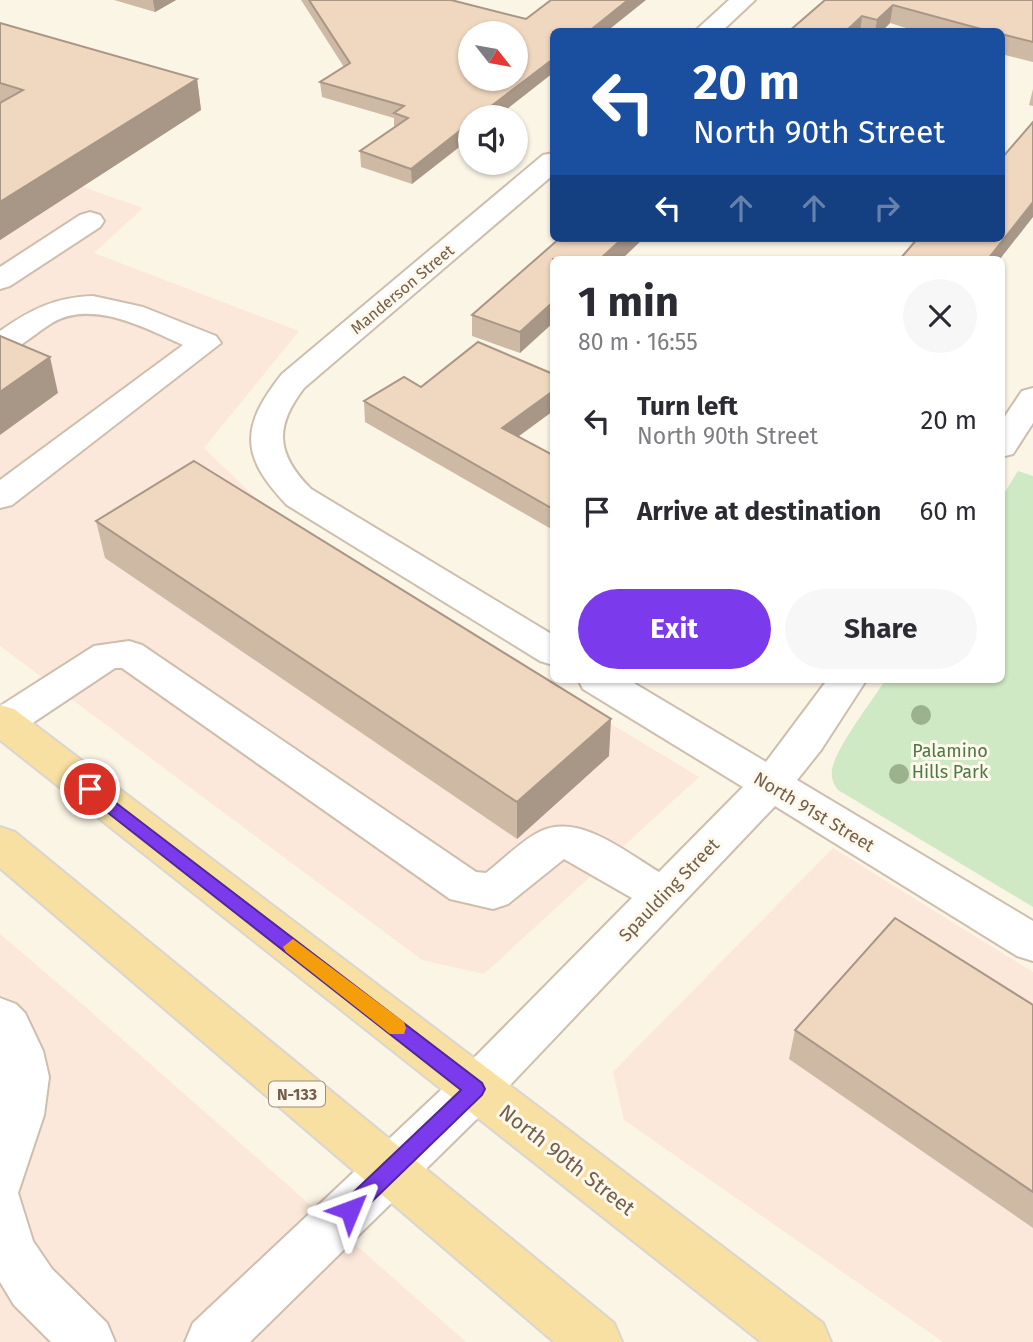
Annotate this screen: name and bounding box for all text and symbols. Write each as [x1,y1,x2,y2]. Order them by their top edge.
north arrow [458,21,528,91]
map controls [458,21,528,175]
text: 20 m [693,53,800,112]
icon: left [578,56,669,147]
button: sound [458,105,528,175]
text: North 90th Street [693,113,945,151]
icon: left [649,189,687,227]
icon: ahead [722,189,760,227]
icon: ahead [795,189,833,227]
icon: right [868,189,906,227]
street label: Manderson Street [347,241,458,338]
text: 1 min [578,277,679,327]
button: close [903,279,977,353]
text: 80 m · 16:55 [578,328,698,356]
text: Turn left [637,391,738,422]
icon: left [578,402,616,440]
text: 20 m [920,405,977,436]
text: North 90th Street [637,422,818,450]
icon: arrive [578,493,616,531]
text: Arrive at destination [637,496,881,527]
text: 60 m [919,496,977,527]
button: Exit [578,589,771,669]
button: Share [785,589,977,669]
park label: Palamino Hills Park [912,740,989,783]
pin [60,759,120,819]
street label: North 91st Street [750,767,879,857]
icon: arrive [71,770,109,808]
street label: Spaulding Street [614,833,724,946]
road number: N-133 [269,1082,325,1106]
street label: North 90th Street [494,1099,640,1221]
position arrow [313,1173,387,1247]

